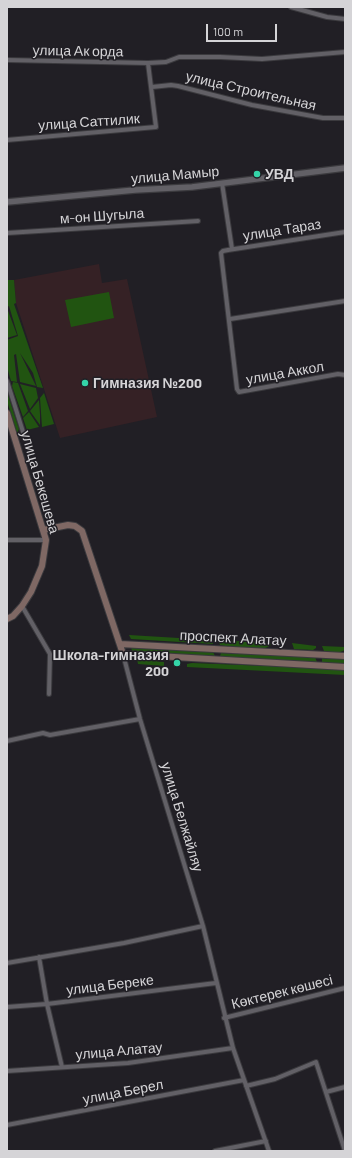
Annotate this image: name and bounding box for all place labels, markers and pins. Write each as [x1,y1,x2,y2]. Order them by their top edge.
place label: УВД [265,166,294,182]
marker: УВД [252,169,262,179]
place label: Гимназия №200 [93,375,202,391]
marker: Гимназия №200 [80,378,90,388]
place label: Школа-гимназия 200 [53,647,169,680]
marker: Школа-гимназия 200 [172,658,182,668]

